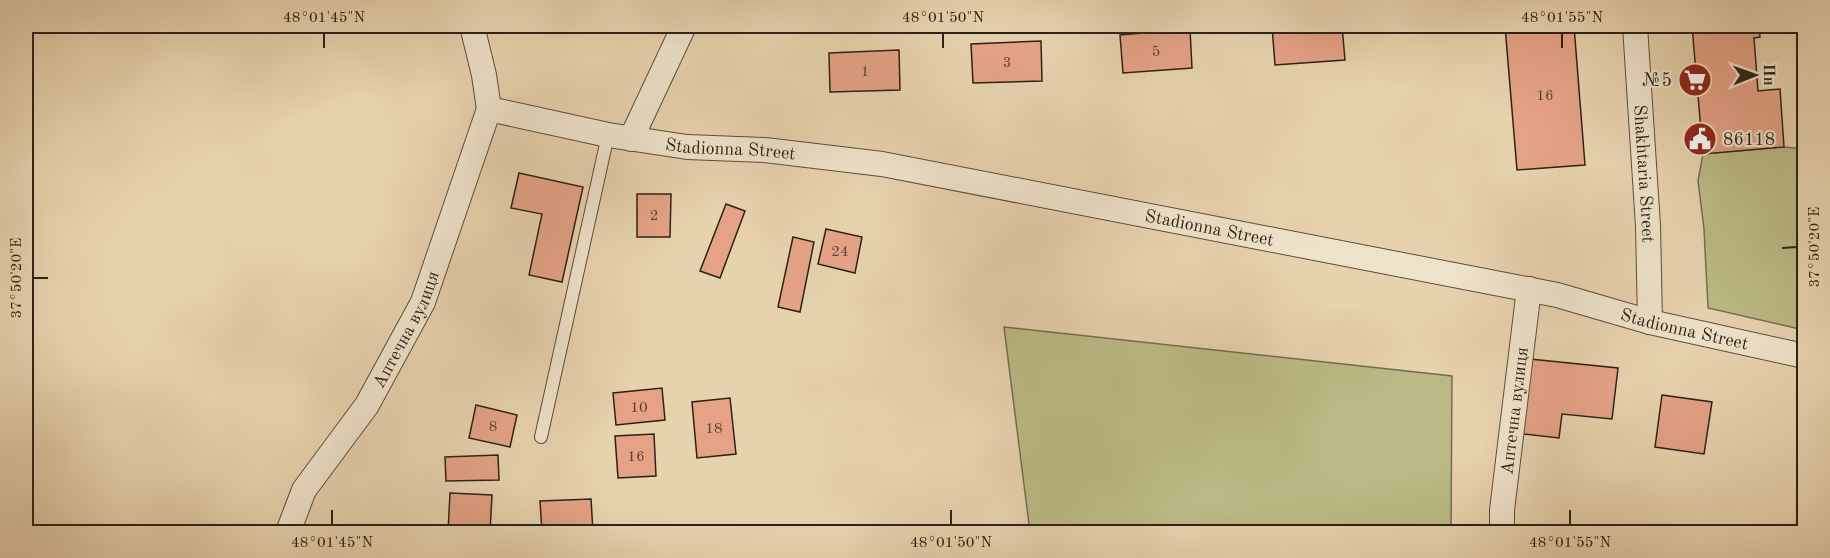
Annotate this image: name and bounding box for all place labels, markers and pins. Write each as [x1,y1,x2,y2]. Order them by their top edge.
supermarket icon: №5 [1677,62,1713,98]
place label: №5 [1642,72,1672,90]
public building icon: 86118 [1682,121,1718,157]
place label: 86118 [1723,131,1775,149]

